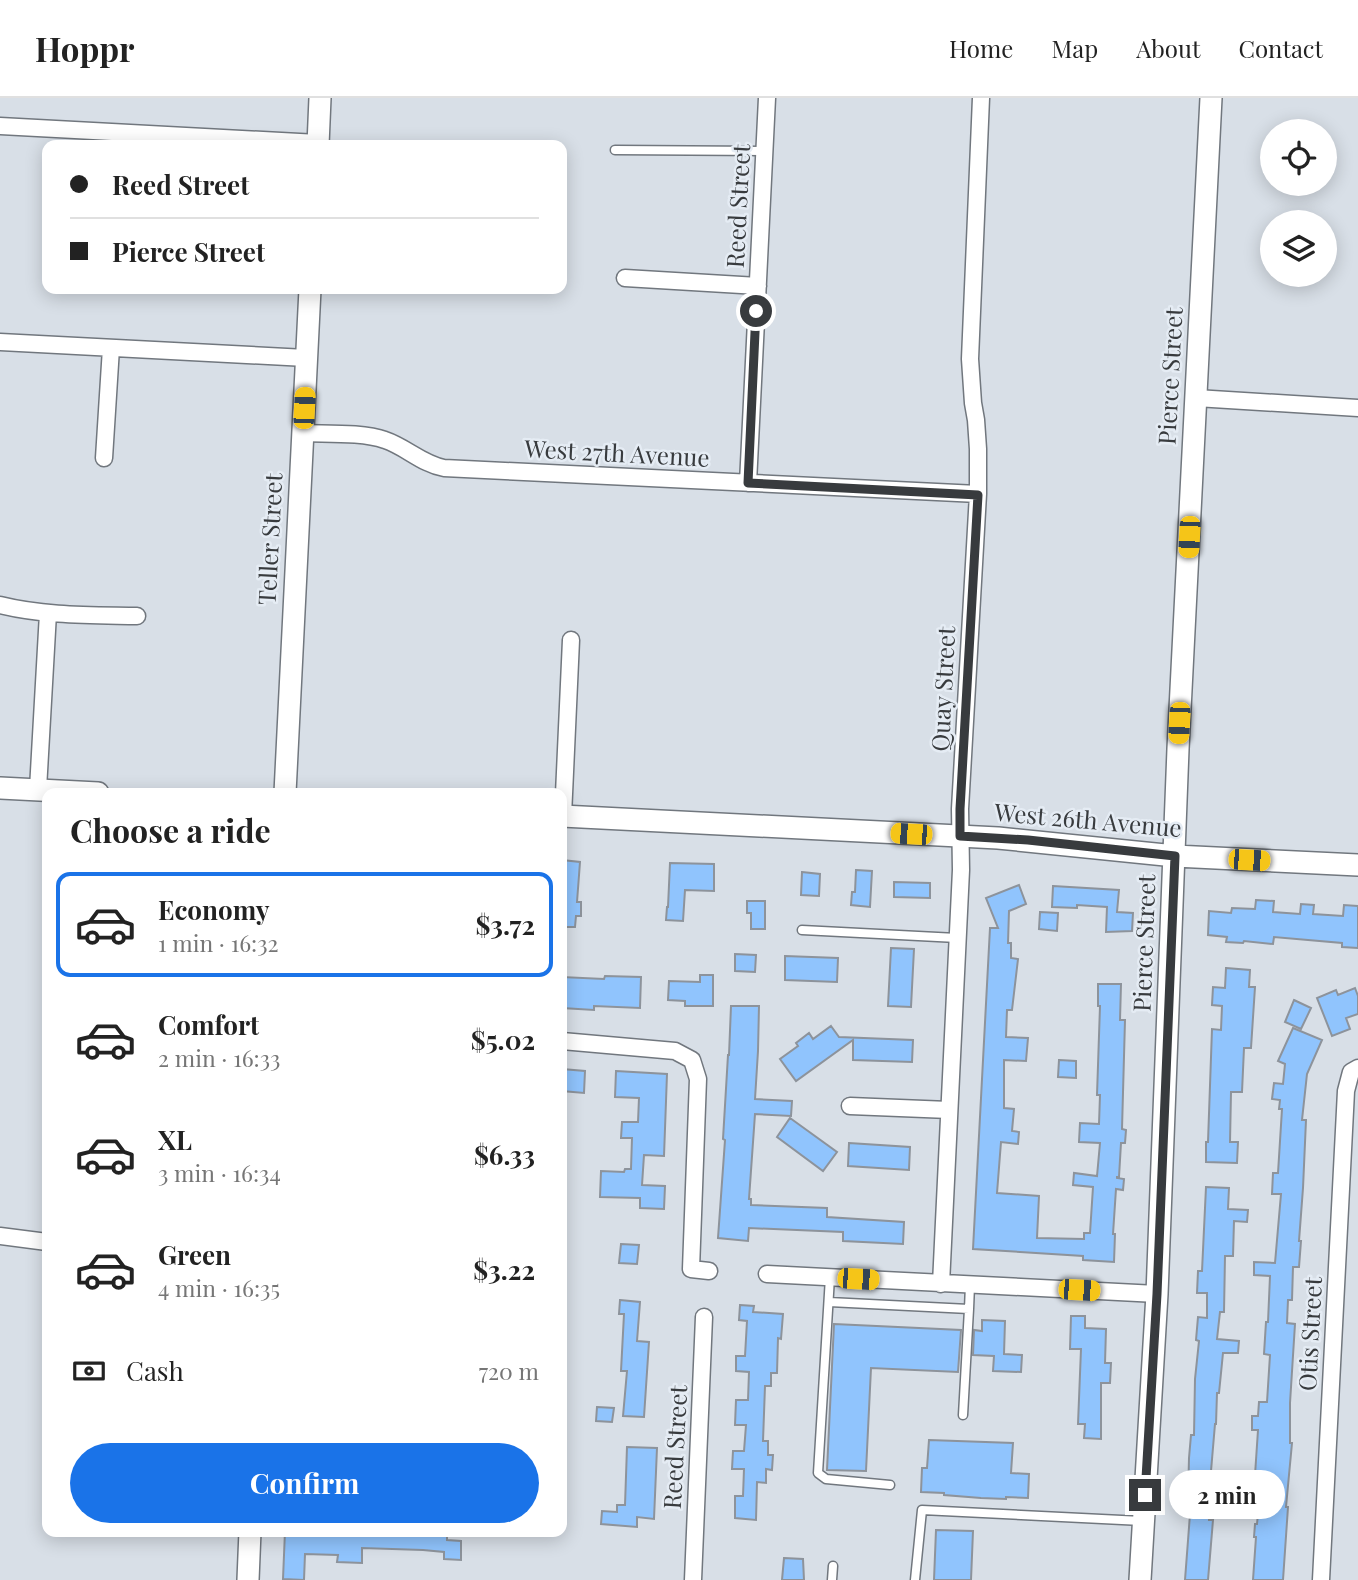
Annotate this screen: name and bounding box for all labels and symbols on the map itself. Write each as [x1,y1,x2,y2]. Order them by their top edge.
street label: Reed Street [718,143,756,269]
route start [740,295,772,327]
street label: Pierce Street [1149,306,1189,445]
car [293,386,316,430]
street label: West 27th Avenue [523,431,710,473]
street label: Teller Street [250,472,288,606]
car [1178,515,1201,559]
street label: Quay Street [923,625,961,752]
car [1168,701,1191,745]
street label: West 26th Avenue [992,795,1183,843]
car [890,822,933,846]
car [1228,848,1271,872]
street label: Pierce Street [1125,873,1161,1012]
car [837,1267,880,1291]
street label: Otis Street [1290,1275,1328,1392]
car [1058,1278,1101,1302]
street label: Reed Street [655,1384,693,1510]
callout: 2 min [1170,1470,1285,1520]
route end [1129,1479,1161,1511]

